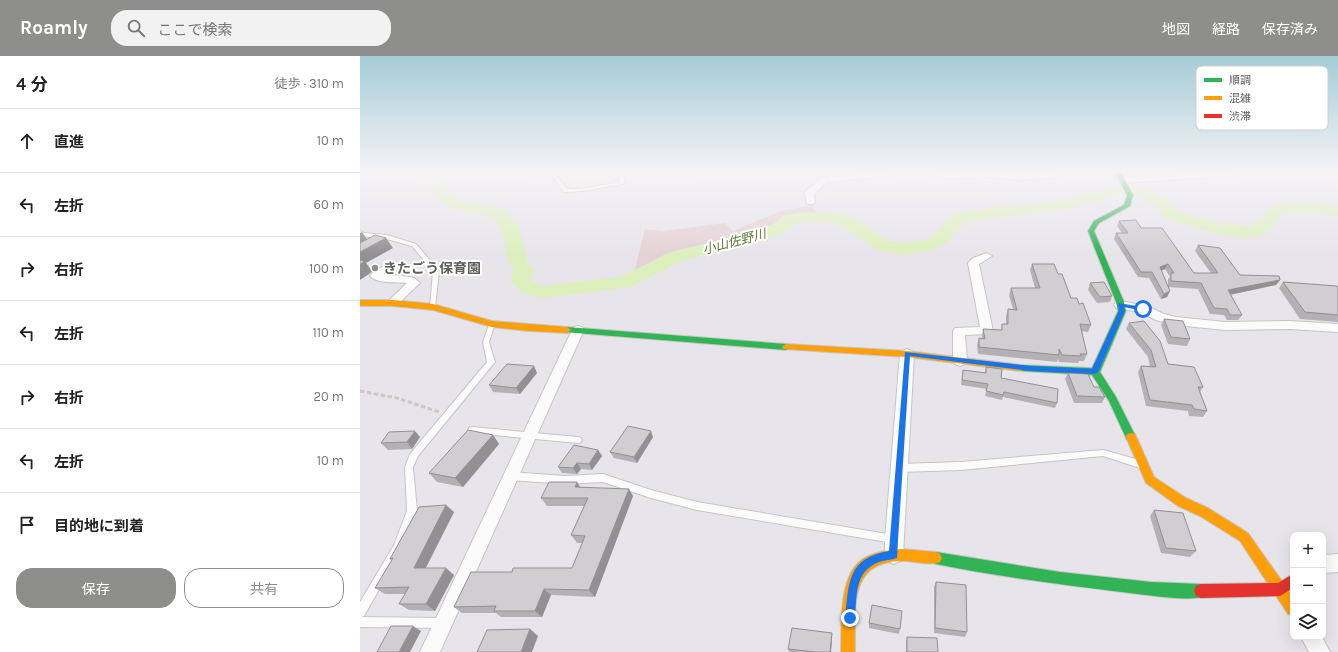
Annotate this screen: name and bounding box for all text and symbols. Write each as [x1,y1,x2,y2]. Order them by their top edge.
search box [111,10,391,46]
text: Roamly [20,17,87,39]
icon: search [125,17,147,39]
text: ここで検索 [157,21,233,39]
text: 地図 [1162,21,1190,38]
text: 経路 [1212,21,1240,38]
text: 保存済み [1262,21,1318,38]
legend [1196,66,1328,130]
text: 4 分 [16,74,47,94]
text: 順調 [1229,74,1251,87]
text: 徒歩 · 310 m [275,76,344,91]
text: 混雑 [1229,92,1251,105]
text: 渋滞 [1229,110,1251,123]
icon: ahead [16,130,38,152]
text: 直進 [54,133,84,151]
text: 10 m [317,133,344,148]
icon: left [16,194,38,216]
text: 左折 [54,197,84,215]
text: 60 m [314,197,344,212]
water label: 小山佐野川 [701,225,769,257]
icon: right [16,258,38,280]
place label: きたごう保育園 [383,260,481,277]
text: 右折 [54,261,84,279]
text: 100 m [309,261,344,276]
marker: きたごう保育園 [370,263,380,273]
route start [1134,300,1152,318]
icon: left [16,322,38,344]
text: 左折 [54,325,84,343]
text: 110 m [312,325,344,340]
icon: right [16,386,38,408]
text: 右折 [54,389,84,407]
text: 20 m [314,389,344,404]
icon: left [16,450,38,472]
text: 左折 [54,453,84,471]
text: 10 m [317,453,344,468]
icon: arrive [16,514,38,536]
text: 目的地に到着 [54,517,144,535]
map controls [1290,532,1326,640]
button: + [1290,532,1326,568]
button: 保存 [16,568,176,608]
button: 共有 [184,568,344,608]
button: − [1290,568,1326,604]
button: layers [1290,604,1326,640]
route end [841,609,859,627]

